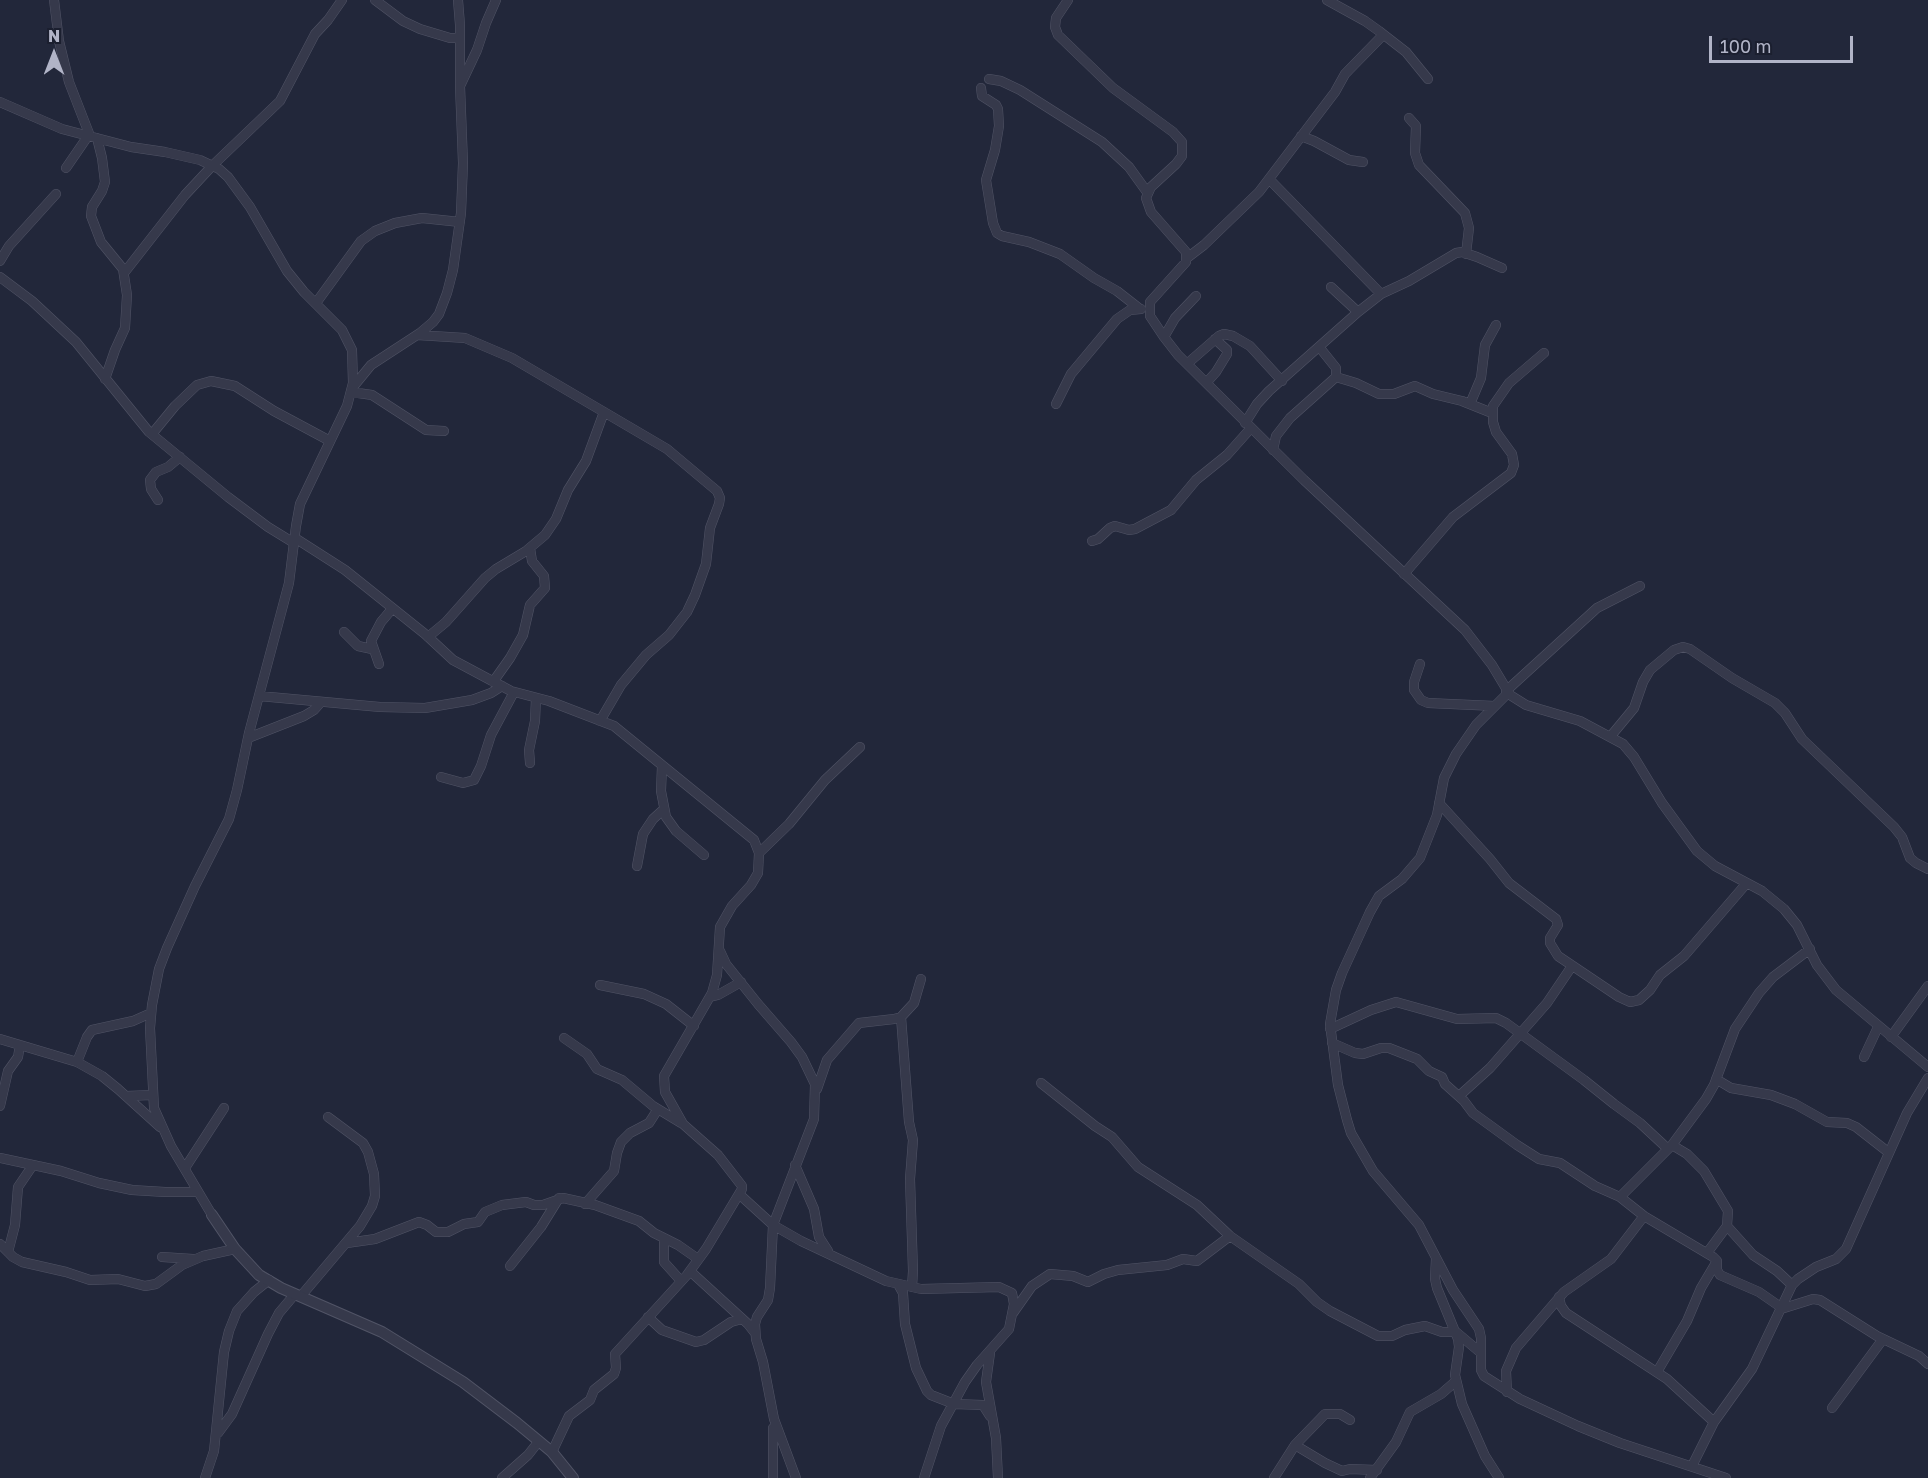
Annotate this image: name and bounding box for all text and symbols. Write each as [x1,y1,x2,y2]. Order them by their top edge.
north arrow [24,24,84,84]
scale bar [1712,24,1856,62]
text: N [48,26,60,46]
text: 100 m [1720,35,1771,57]

